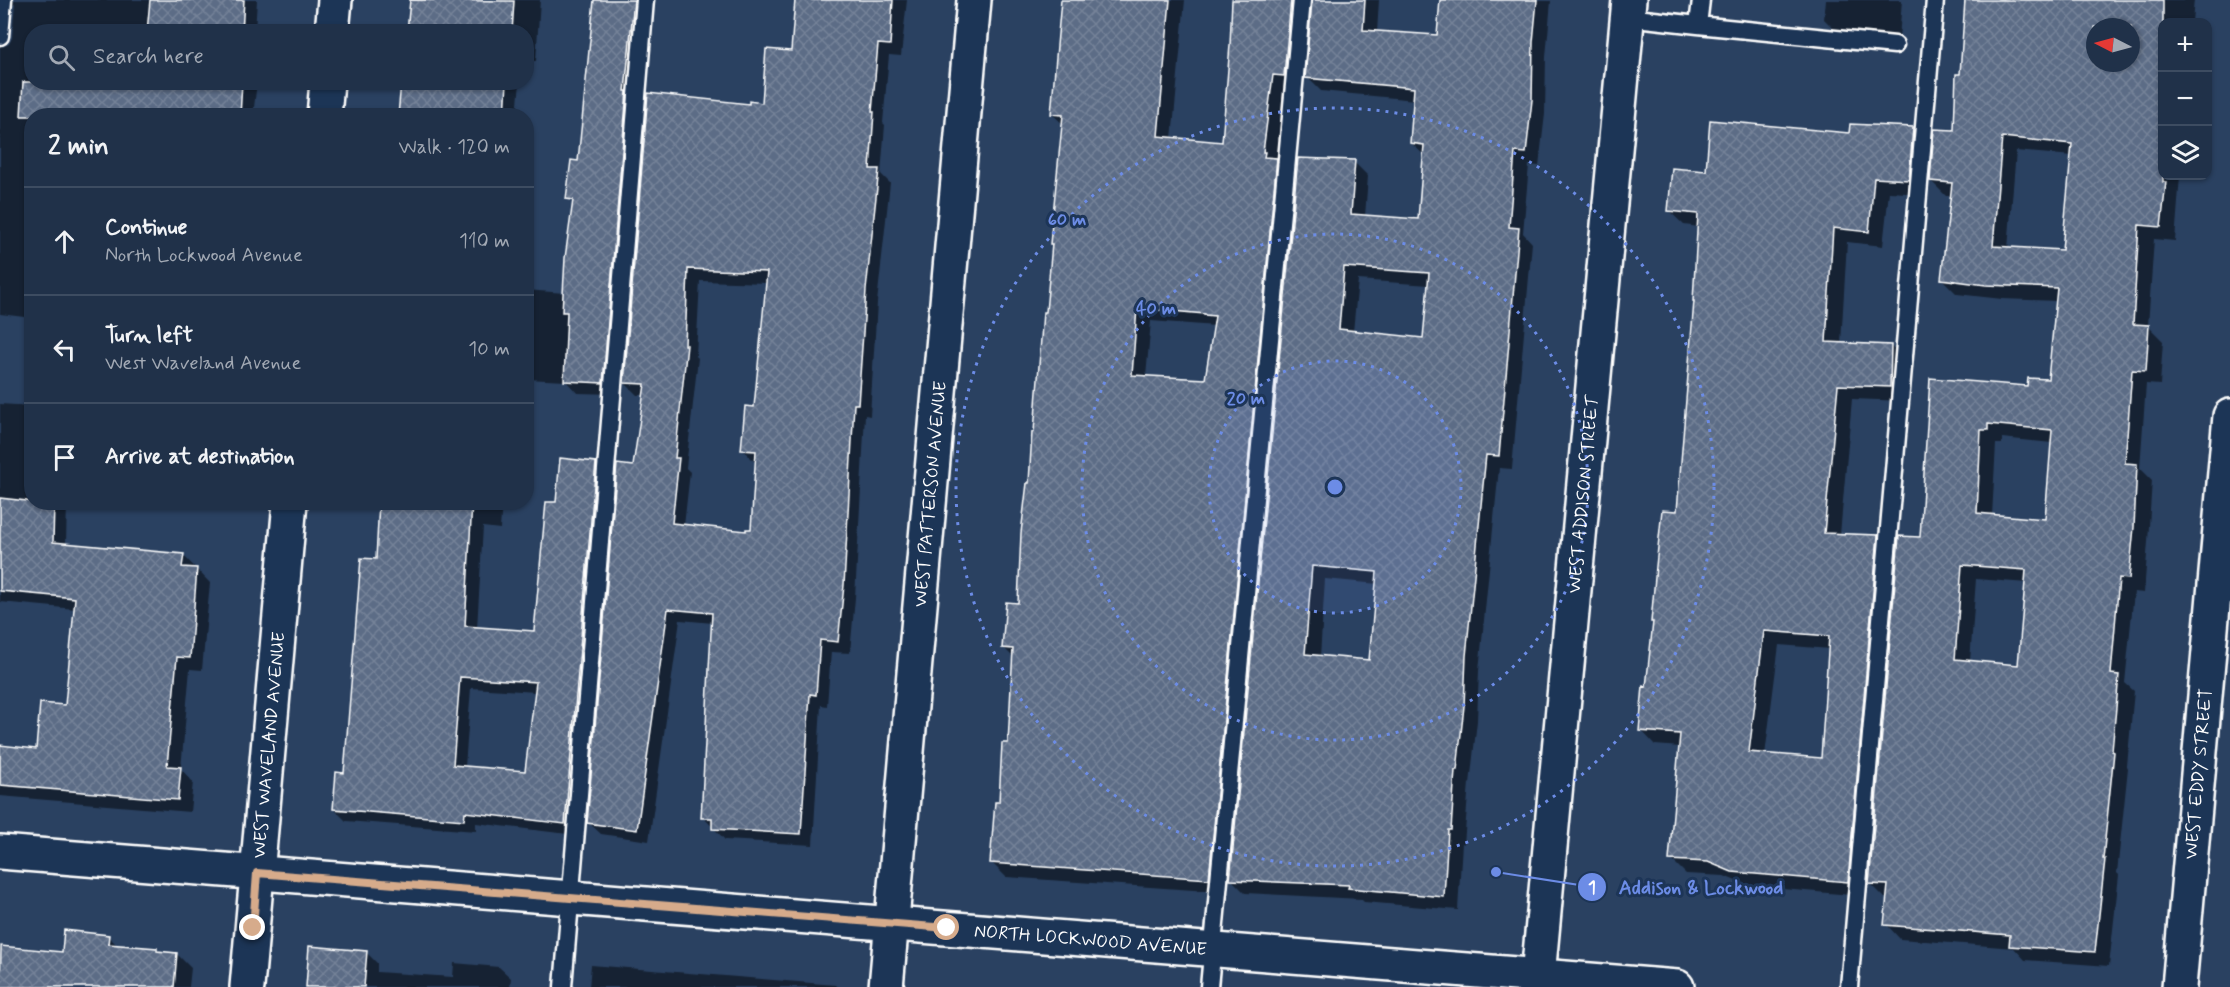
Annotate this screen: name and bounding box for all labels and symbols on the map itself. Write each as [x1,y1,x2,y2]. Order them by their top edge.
north arrow [2086,18,2140,72]
text: 60 m [1048,208,1086,232]
text: 40 m [1136,297,1176,321]
street label: WEST PATTERSON AVENUE [909,380,953,608]
text: 20 m [1227,387,1265,411]
street label: WEST ADDISON STREET [1563,393,1605,594]
centre of rings [1325,477,1345,497]
street label: WEST WAVELAND AVENUE [247,631,291,859]
street label: WEST EDDY STREET [2179,687,2219,860]
callout: Addison & Lockwood [1577,868,1795,906]
text: Addison & Lockwood [1619,875,1783,902]
text: 1 [1588,876,1596,900]
route end [239,914,265,940]
route start [933,914,959,940]
street label: NORTH LOCKWOOD AVENUE [973,919,1208,962]

